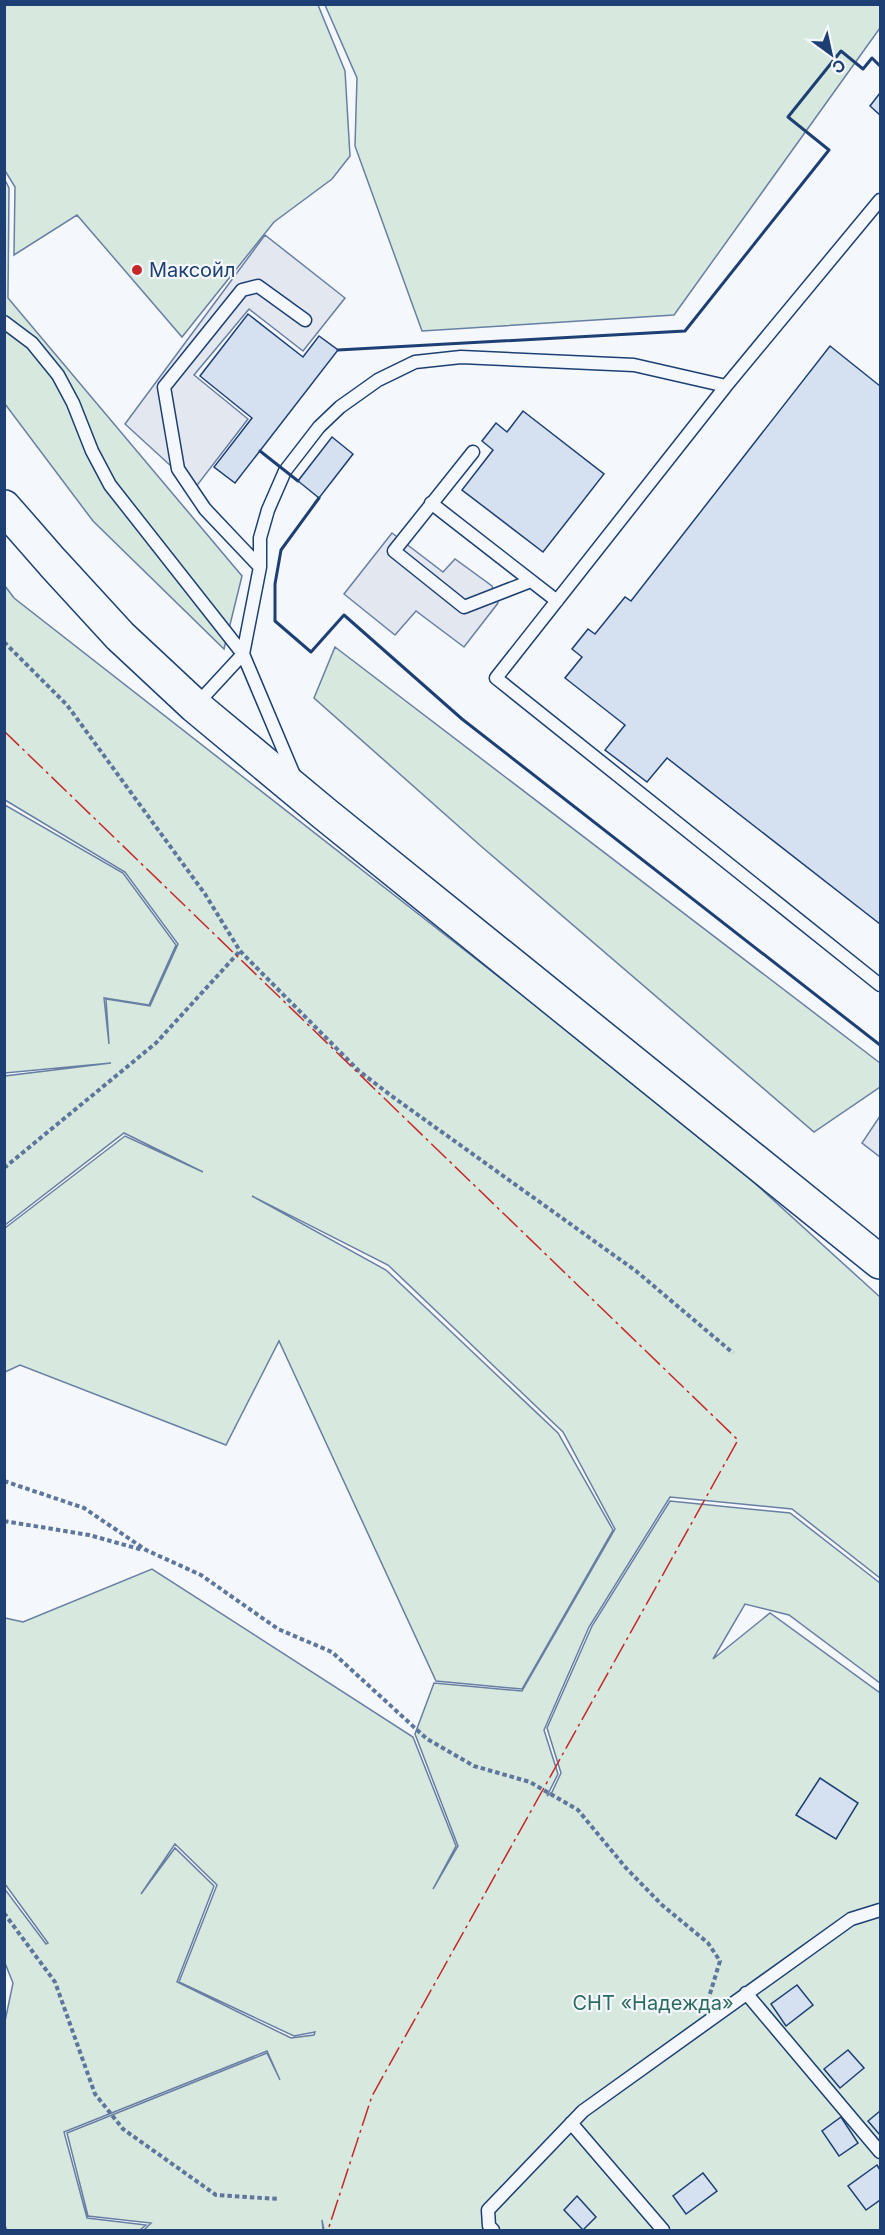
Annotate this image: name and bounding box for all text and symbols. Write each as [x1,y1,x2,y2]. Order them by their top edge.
north arrow [801,24,861,84]
text: С [829,55,850,78]
place label: Максойл [149,258,235,282]
marker: Максойл [130,263,144,277]
park label: СНТ «Надежда» [572,1991,734,2015]

